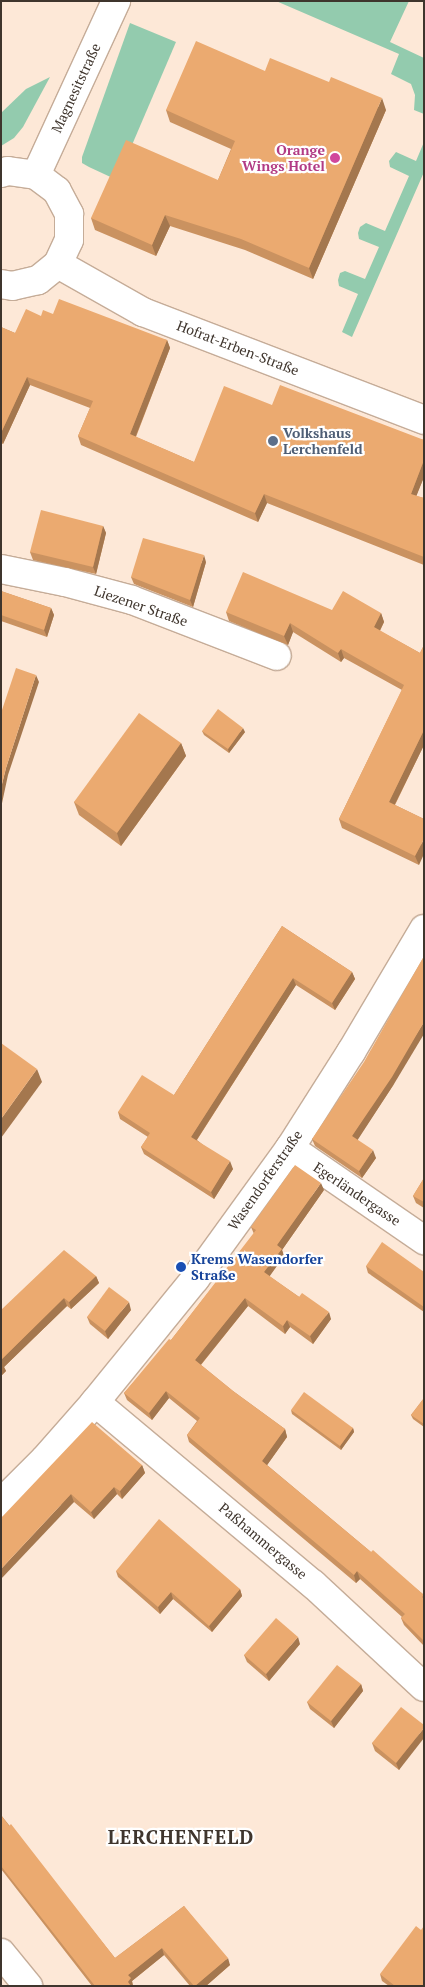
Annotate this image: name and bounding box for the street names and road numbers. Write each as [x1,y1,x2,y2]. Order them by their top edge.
street label: Magnesitstraße [48,40,104,136]
street label: Hofrat-Erben-Straße [175,317,301,379]
street label: Liezener Straße [92,582,190,630]
street label: Wasendorferstraße [224,1127,306,1233]
street label: Egerländergasse [310,1159,404,1229]
street label: Paßhammergasse [216,1499,310,1583]

